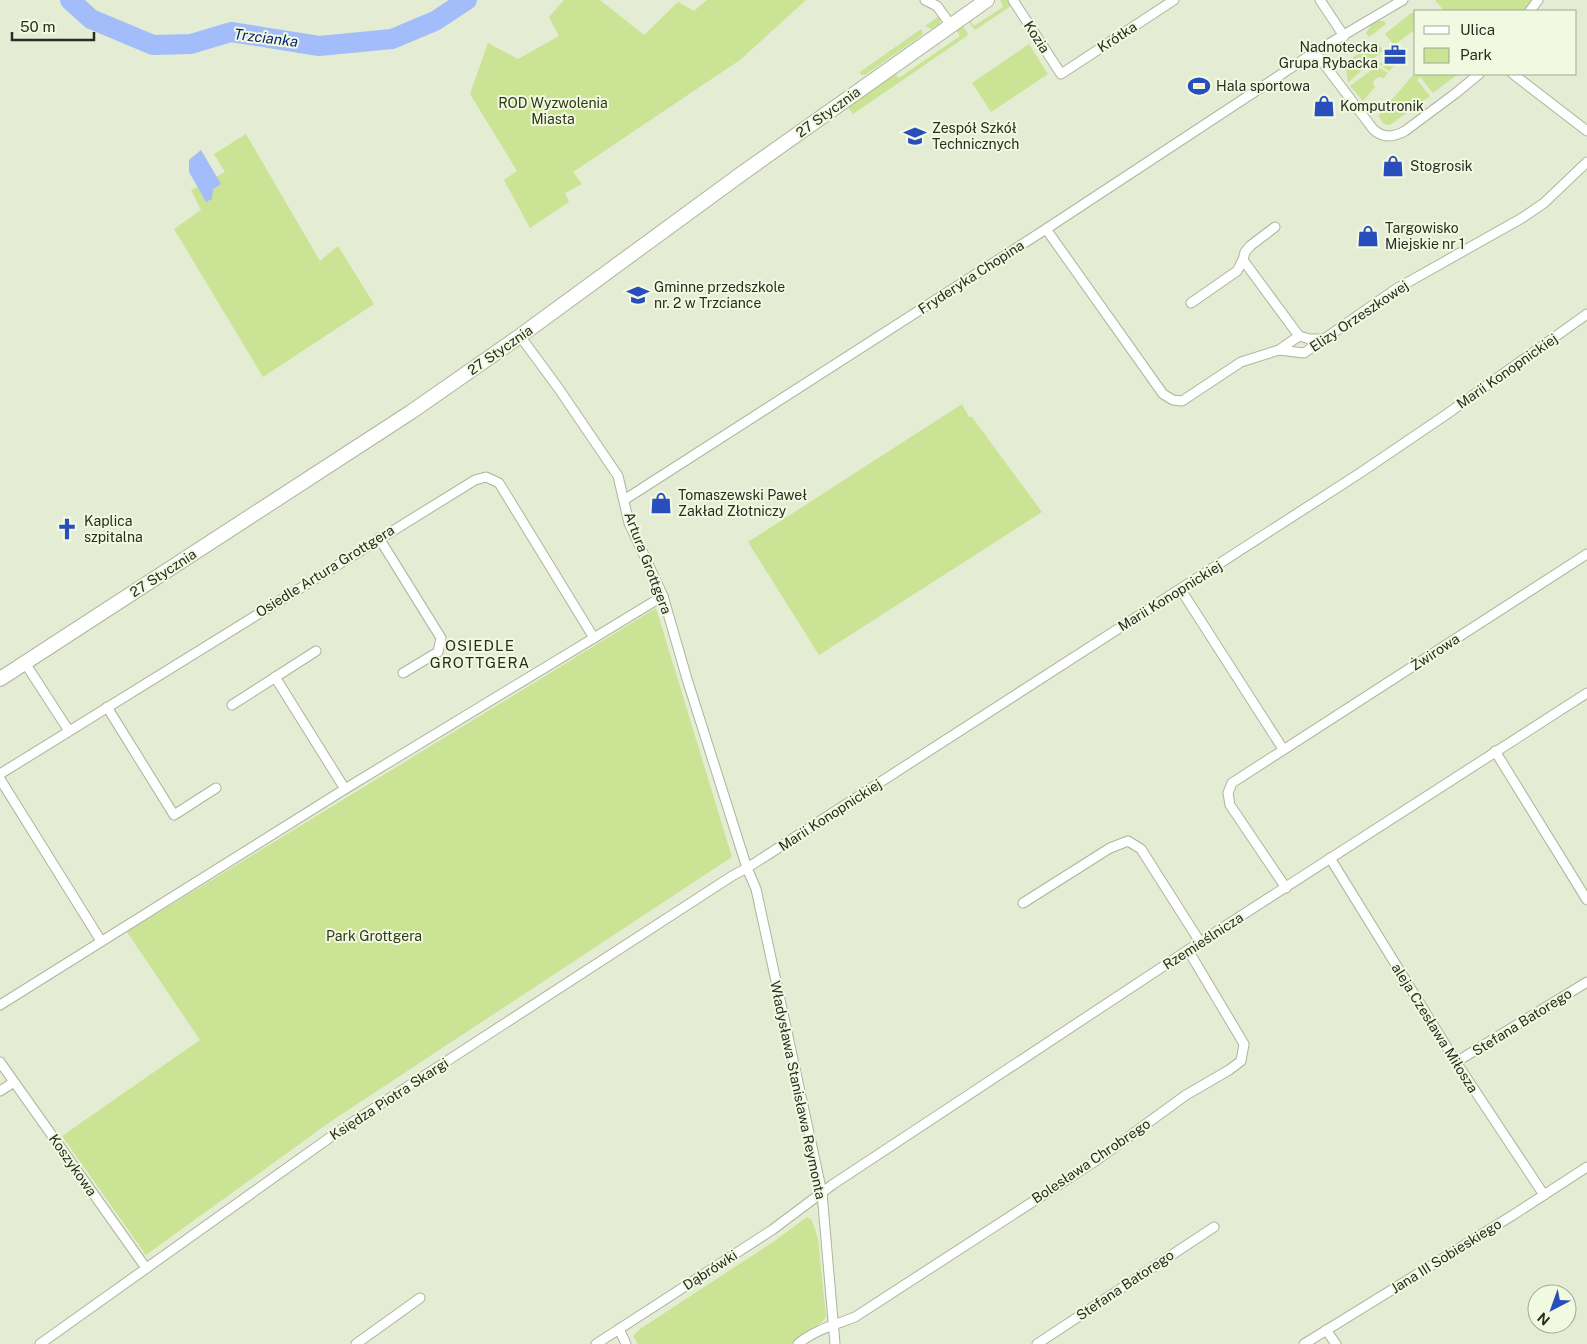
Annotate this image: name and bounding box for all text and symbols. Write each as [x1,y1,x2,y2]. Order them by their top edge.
scale bar [12,10,95,42]
legend [1414,10,1577,75]
text: 50 m [20,18,55,35]
street label: Kozia [1021,18,1053,56]
street label: Krótka [1094,18,1140,56]
text: Ulica [1460,21,1495,38]
water label: Trzcianka [233,25,299,50]
place label: Nadnotecka Grupa Rybacka [1279,39,1378,71]
office icon: Nadnotecka Grupa Rybacka [1382,42,1408,68]
text: Park [1460,46,1492,63]
sports icon: Hala sportowa [1186,73,1212,99]
place label: Hala sportowa [1216,78,1310,94]
street label: 27 Stycznia [793,83,863,141]
shop icon: Komputronik [1311,93,1337,119]
park label: ROD Wyzwolenia Miasta [498,95,608,127]
place label: Komputronik [1340,98,1424,114]
place label: Zespół Szkół Technicznych [932,120,1019,152]
school or university icon: Zespół Szkół Technicznych [902,123,928,149]
shop icon: Stogrosik [1380,153,1406,179]
place label: Stogrosik [1410,158,1473,174]
place label: Targowisko Miejskie nr 1 [1385,220,1465,252]
shop icon: Targowisko Miejskie nr 1 [1355,223,1381,249]
street label: Fryderyka Chopina [915,237,1027,317]
street label: Elizy Orzeszkowej [1307,277,1411,355]
place label: Gminne przedszkole nr. 2 w Trzciance [654,279,785,311]
school or university icon: Gminne przedszkole nr. 2 w Trzciance [625,282,651,308]
street label: 27 Stycznia [464,322,536,378]
street label: Marii Konopnickiej [1454,330,1560,412]
place label: Tomaszewski Paweł Zakład Złotniczy [678,487,807,519]
shop icon: Tomaszewski Paweł Zakład Złotniczy [648,490,674,516]
street label: Artura Grottgera [621,510,675,616]
place label: Kaplica szpitalna [84,513,143,545]
church icon: Kaplica szpitalna [54,516,80,542]
street label: Osiedle Artura Grottgera [253,522,397,620]
street label: 27 Stycznia [127,546,199,600]
street label: Marii Konopnickiej [1115,558,1225,634]
street label: Żwirowa [1407,629,1462,674]
district label: OSIEDLE GROTTGERA [430,637,530,671]
street label: Marii Konopnickiej [776,776,884,854]
street label: Rzemieślnicza [1160,909,1246,973]
park label: Park Grottgera [326,928,422,944]
street label: aleja Czesława Miłosza [1389,960,1481,1096]
street label: Władysława Stanisława Reymonta [767,979,829,1201]
street label: Stefana Batorego [1469,985,1575,1059]
street label: Księdza Piotra Skargi [327,1055,451,1143]
street label: Bolesława Chrobrego [1029,1115,1153,1207]
street label: Koszykowa [46,1131,100,1199]
street label: Jana III Sobieskiego [1388,1215,1504,1297]
street label: Stefana Batorego [1073,1246,1177,1324]
street label: Dąbrówki [680,1247,740,1293]
north arrow [1527,1284,1577,1334]
text: N [1534,1309,1553,1328]

